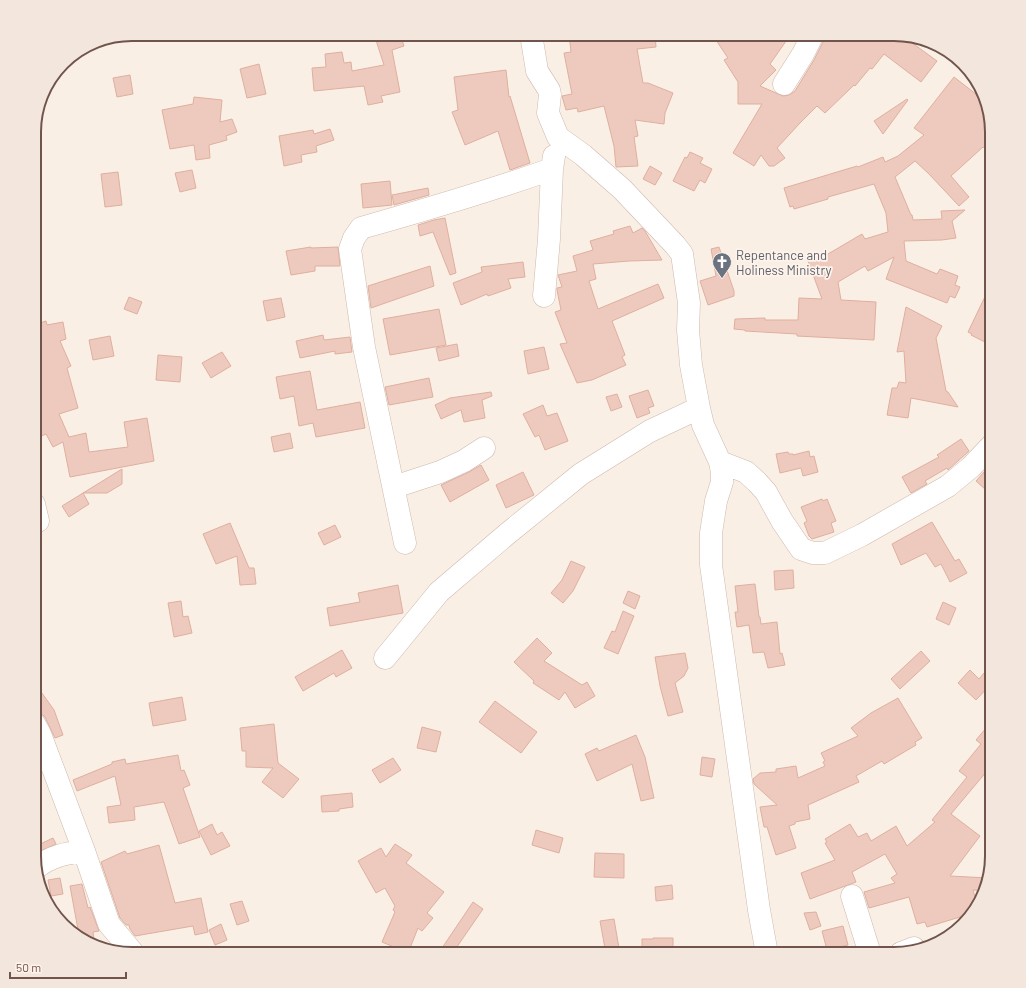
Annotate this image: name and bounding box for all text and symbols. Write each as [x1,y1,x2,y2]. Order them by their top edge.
place label: Repentance and Holiness Ministry [736,247,832,278]
church icon: Repentance and Holiness Ministry [711,251,733,279]
scale bar [10,954,126,980]
text: 50 m [16,960,41,974]

